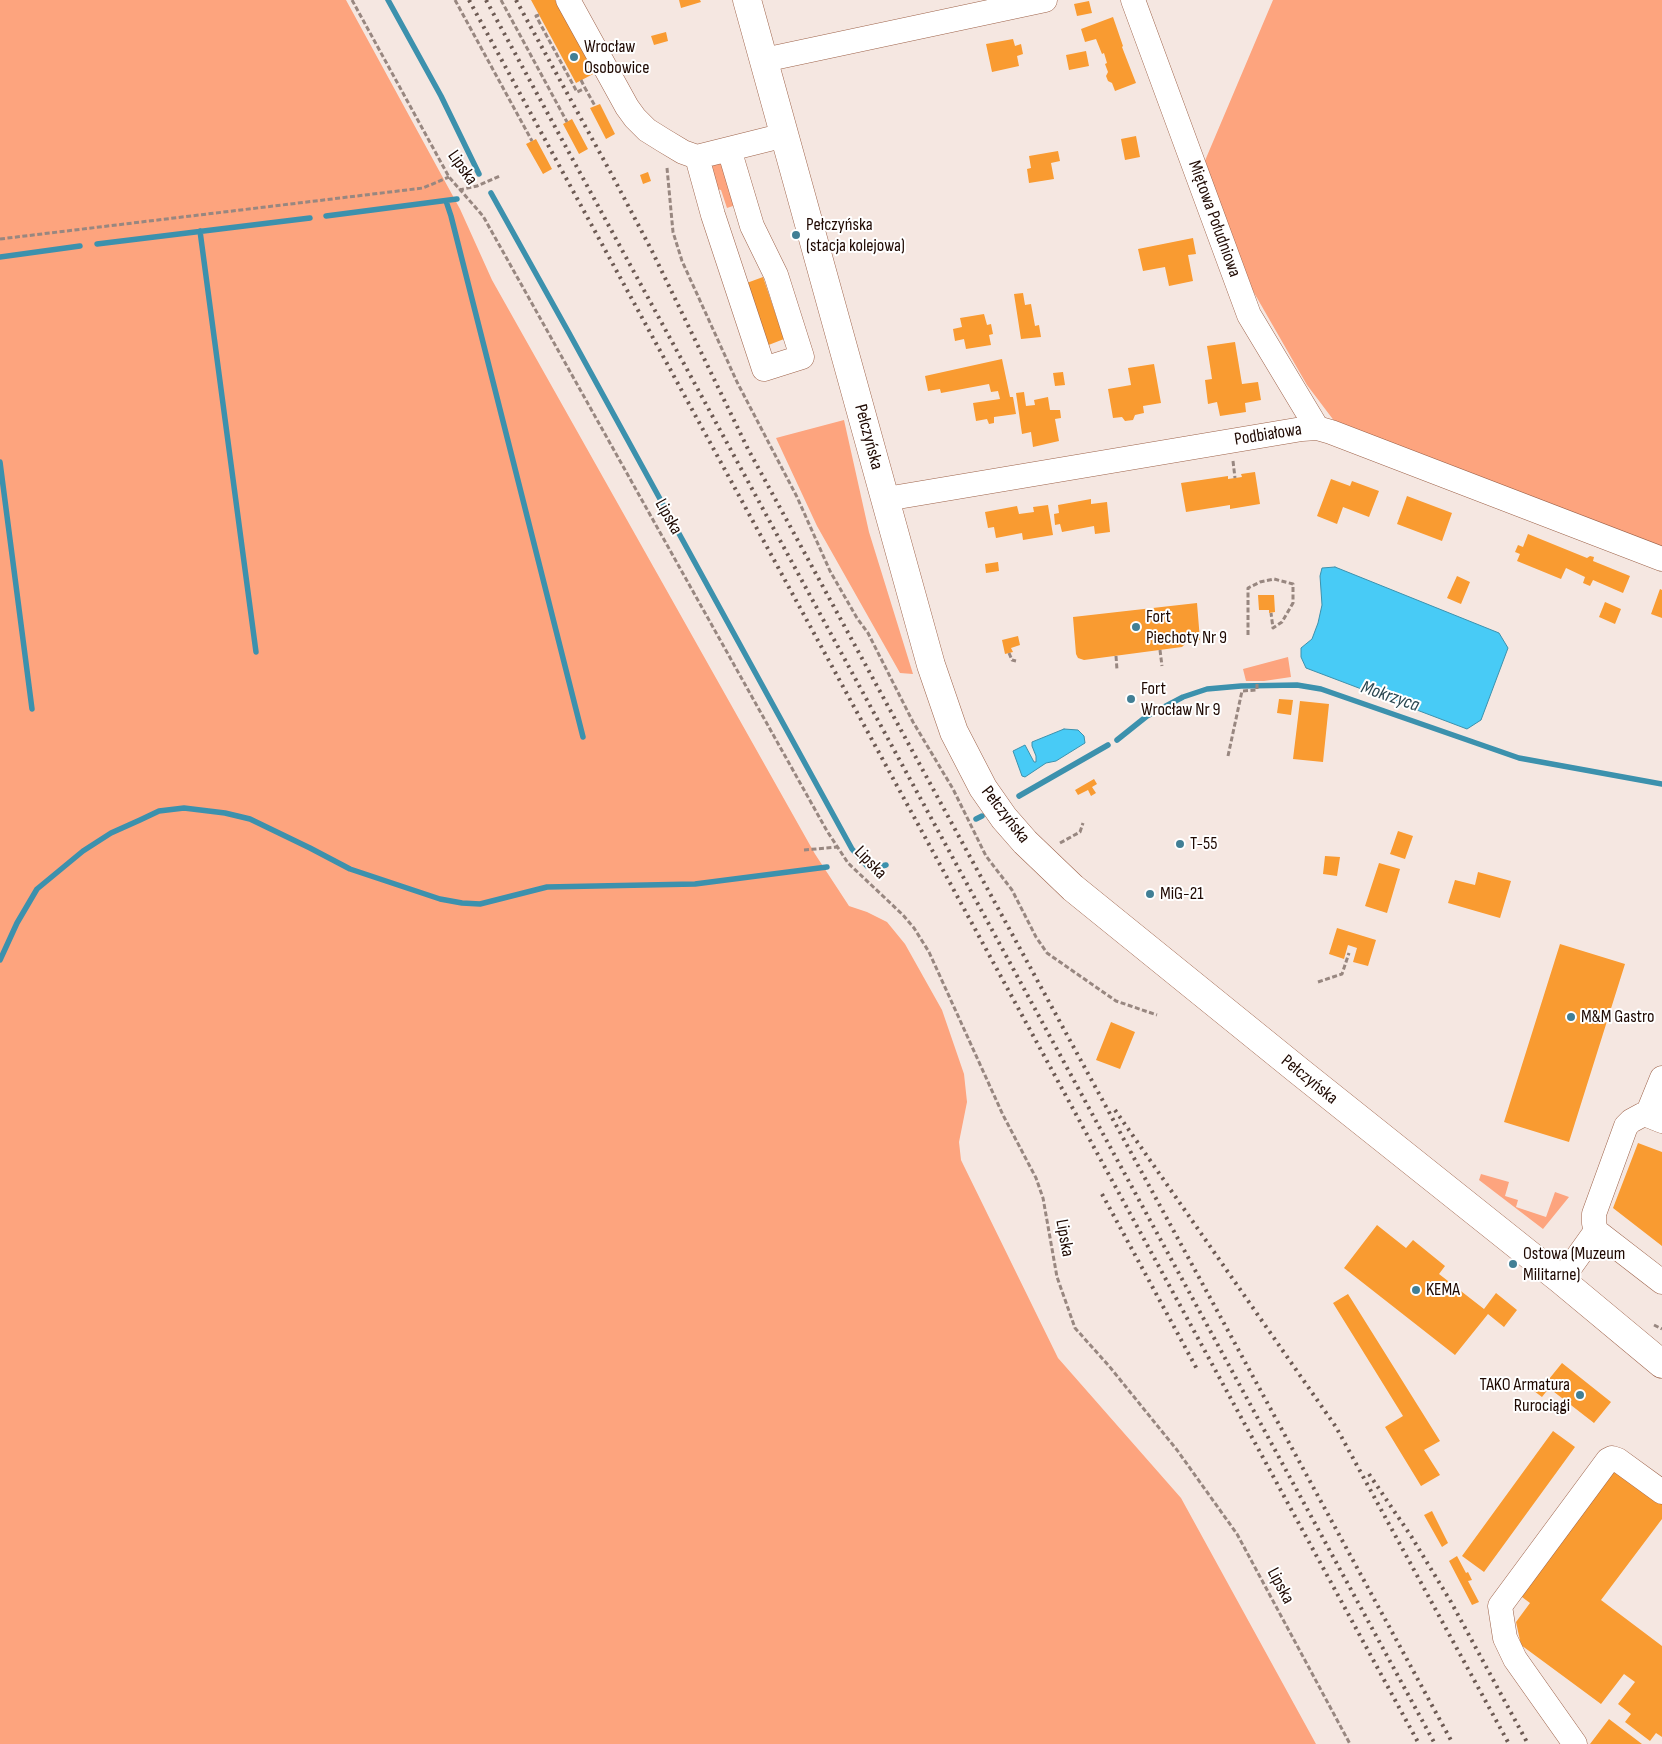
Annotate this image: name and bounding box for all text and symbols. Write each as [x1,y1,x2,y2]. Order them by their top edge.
place label: Wrocław Osobowice [584,36,649,78]
marker: Wrocław Osobowice [568,51,580,63]
street label: Lipska [442,146,482,190]
street label: Miętowa Południowa [1183,158,1245,280]
place label: Pełczyńska (stacja kolejowa) [806,214,905,256]
marker: Pełczyńska (stacja kolejowa) [790,229,802,241]
street label: Pełczyńska [849,402,887,472]
street label: Podbiałowa [1233,419,1303,451]
street label: Lipska [649,495,687,539]
place label: Fort Piechoty Nr 9 [1146,606,1227,649]
marker: Fort Piechoty Nr 9 [1130,621,1142,633]
water label: Mokrzyca [1358,676,1422,718]
place label: Fort Wrocław Nr 9 [1141,678,1220,721]
marker: Fort Wrocław Nr 9 [1125,693,1137,705]
street label: Pełczyńska [976,782,1034,848]
place label: T-55 [1190,833,1218,855]
marker: T-55 [1174,838,1186,850]
street label: Lipska [849,842,891,884]
place label: MiG-21 [1160,883,1203,905]
marker: MiG-21 [1144,888,1156,900]
place label: M&M Gastro [1581,1006,1654,1028]
marker: M&M Gastro [1565,1011,1577,1023]
street label: Pełczyńska [1276,1051,1342,1109]
street label: Lipska [1050,1218,1078,1258]
place label: Ostowa (Muzeum Militarne) [1523,1243,1625,1286]
marker: Ostowa (Muzeum Militarne) [1507,1258,1519,1270]
place label: KEMA [1426,1279,1460,1301]
marker: KEMA [1410,1284,1422,1296]
place label: TAKO Armatura Rurociągi [1480,1374,1570,1416]
marker: TAKO Armatura Rurociągi [1574,1389,1586,1401]
street label: Lipska [1262,1564,1298,1608]

